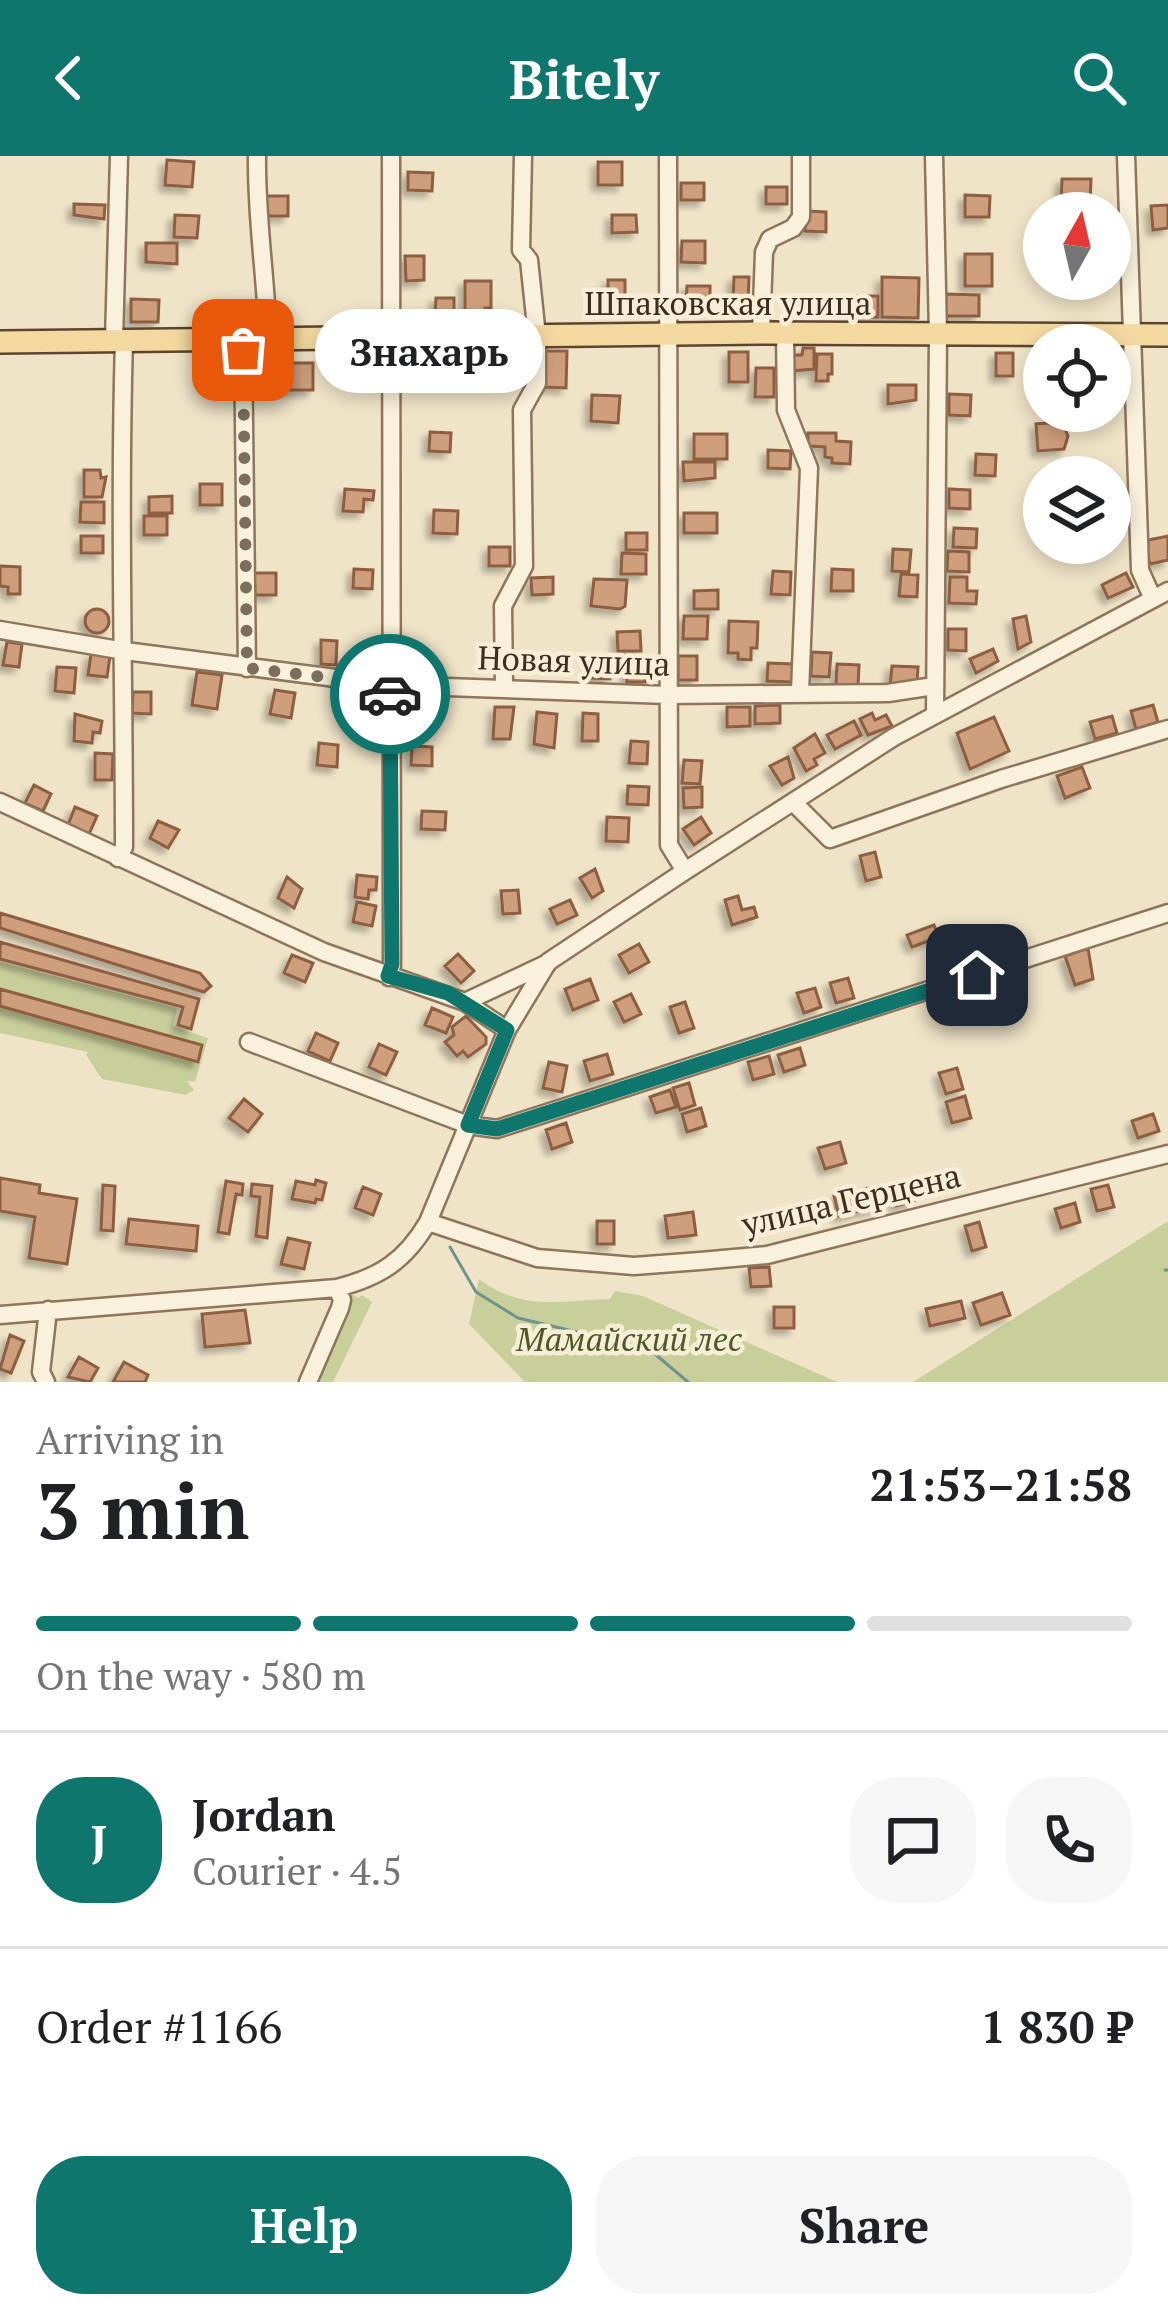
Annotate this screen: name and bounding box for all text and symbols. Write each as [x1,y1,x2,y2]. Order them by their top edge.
text: Bitely [509,43,659,114]
icon: back [36,45,102,111]
icon: search [1066,45,1132,111]
north arrow [1023,192,1131,300]
map controls [1023,192,1131,564]
street label: Шпаковская улица [584,281,872,324]
pin [192,299,294,401]
callout: Знахарь [315,308,543,392]
icon: bag [210,317,276,383]
button: locate [1023,324,1131,432]
text: Знахарь [349,325,509,377]
button: layers [1023,456,1131,564]
courier [330,634,450,754]
street label: Новая улица [477,635,671,685]
icon: car [357,661,423,727]
pin [926,924,1028,1026]
icon: home [944,942,1010,1008]
street label: улица Герцена [736,1153,965,1245]
park label: Мамайский лес [515,1317,743,1360]
text: Arriving in [36,1413,224,1465]
text: 21:53–21:58 [870,1454,1132,1514]
text: 3 min [36,1458,249,1561]
text: On the way · 580 m [36,1649,366,1701]
button: chat [850,1777,976,1903]
button: phone [1006,1777,1132,1903]
text: Jordan [192,1784,336,1844]
text: J [91,1810,107,1870]
text: Courier · 4.5 [192,1844,402,1896]
text: Order #1166 [36,1996,282,2056]
text: 1 830 ₽ [981,1996,1132,2056]
button: Help [36,2156,572,2294]
button: Share [596,2156,1132,2294]

